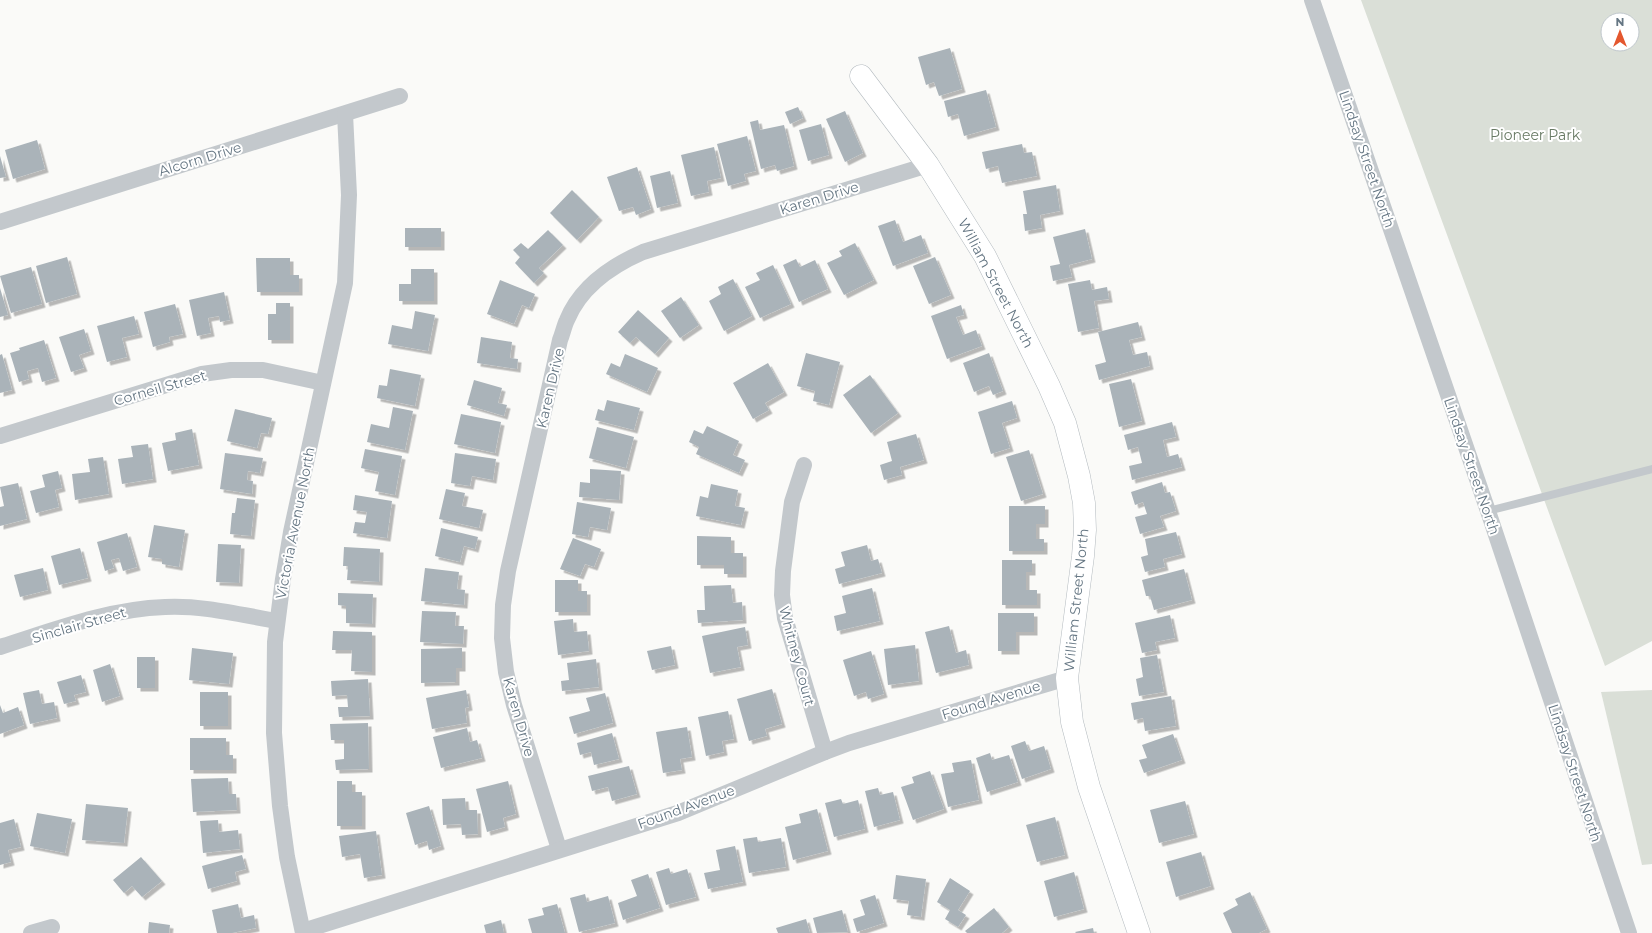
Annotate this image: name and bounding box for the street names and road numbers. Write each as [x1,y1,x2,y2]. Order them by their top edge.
street label: Lindsay Street North [1335,88,1399,230]
street label: Alcorn Drive [156,138,244,180]
street label: Karen Drive [777,177,861,219]
street label: William Street North [954,215,1038,351]
street label: Karen Drive [532,346,568,430]
street label: Corneil Street [112,366,209,410]
street label: Lindsay Street North [1440,395,1504,537]
street label: Victoria Avenue North [271,446,319,600]
street label: William Street North [1060,527,1092,673]
street label: Sinclair Street [30,603,128,647]
street label: Whitney Court [775,604,819,708]
street label: Karen Drive [499,675,539,759]
street label: Found Avenue [939,676,1043,724]
street label: Lindsay Street North [1544,702,1606,844]
street label: Found Avenue [635,781,737,833]

